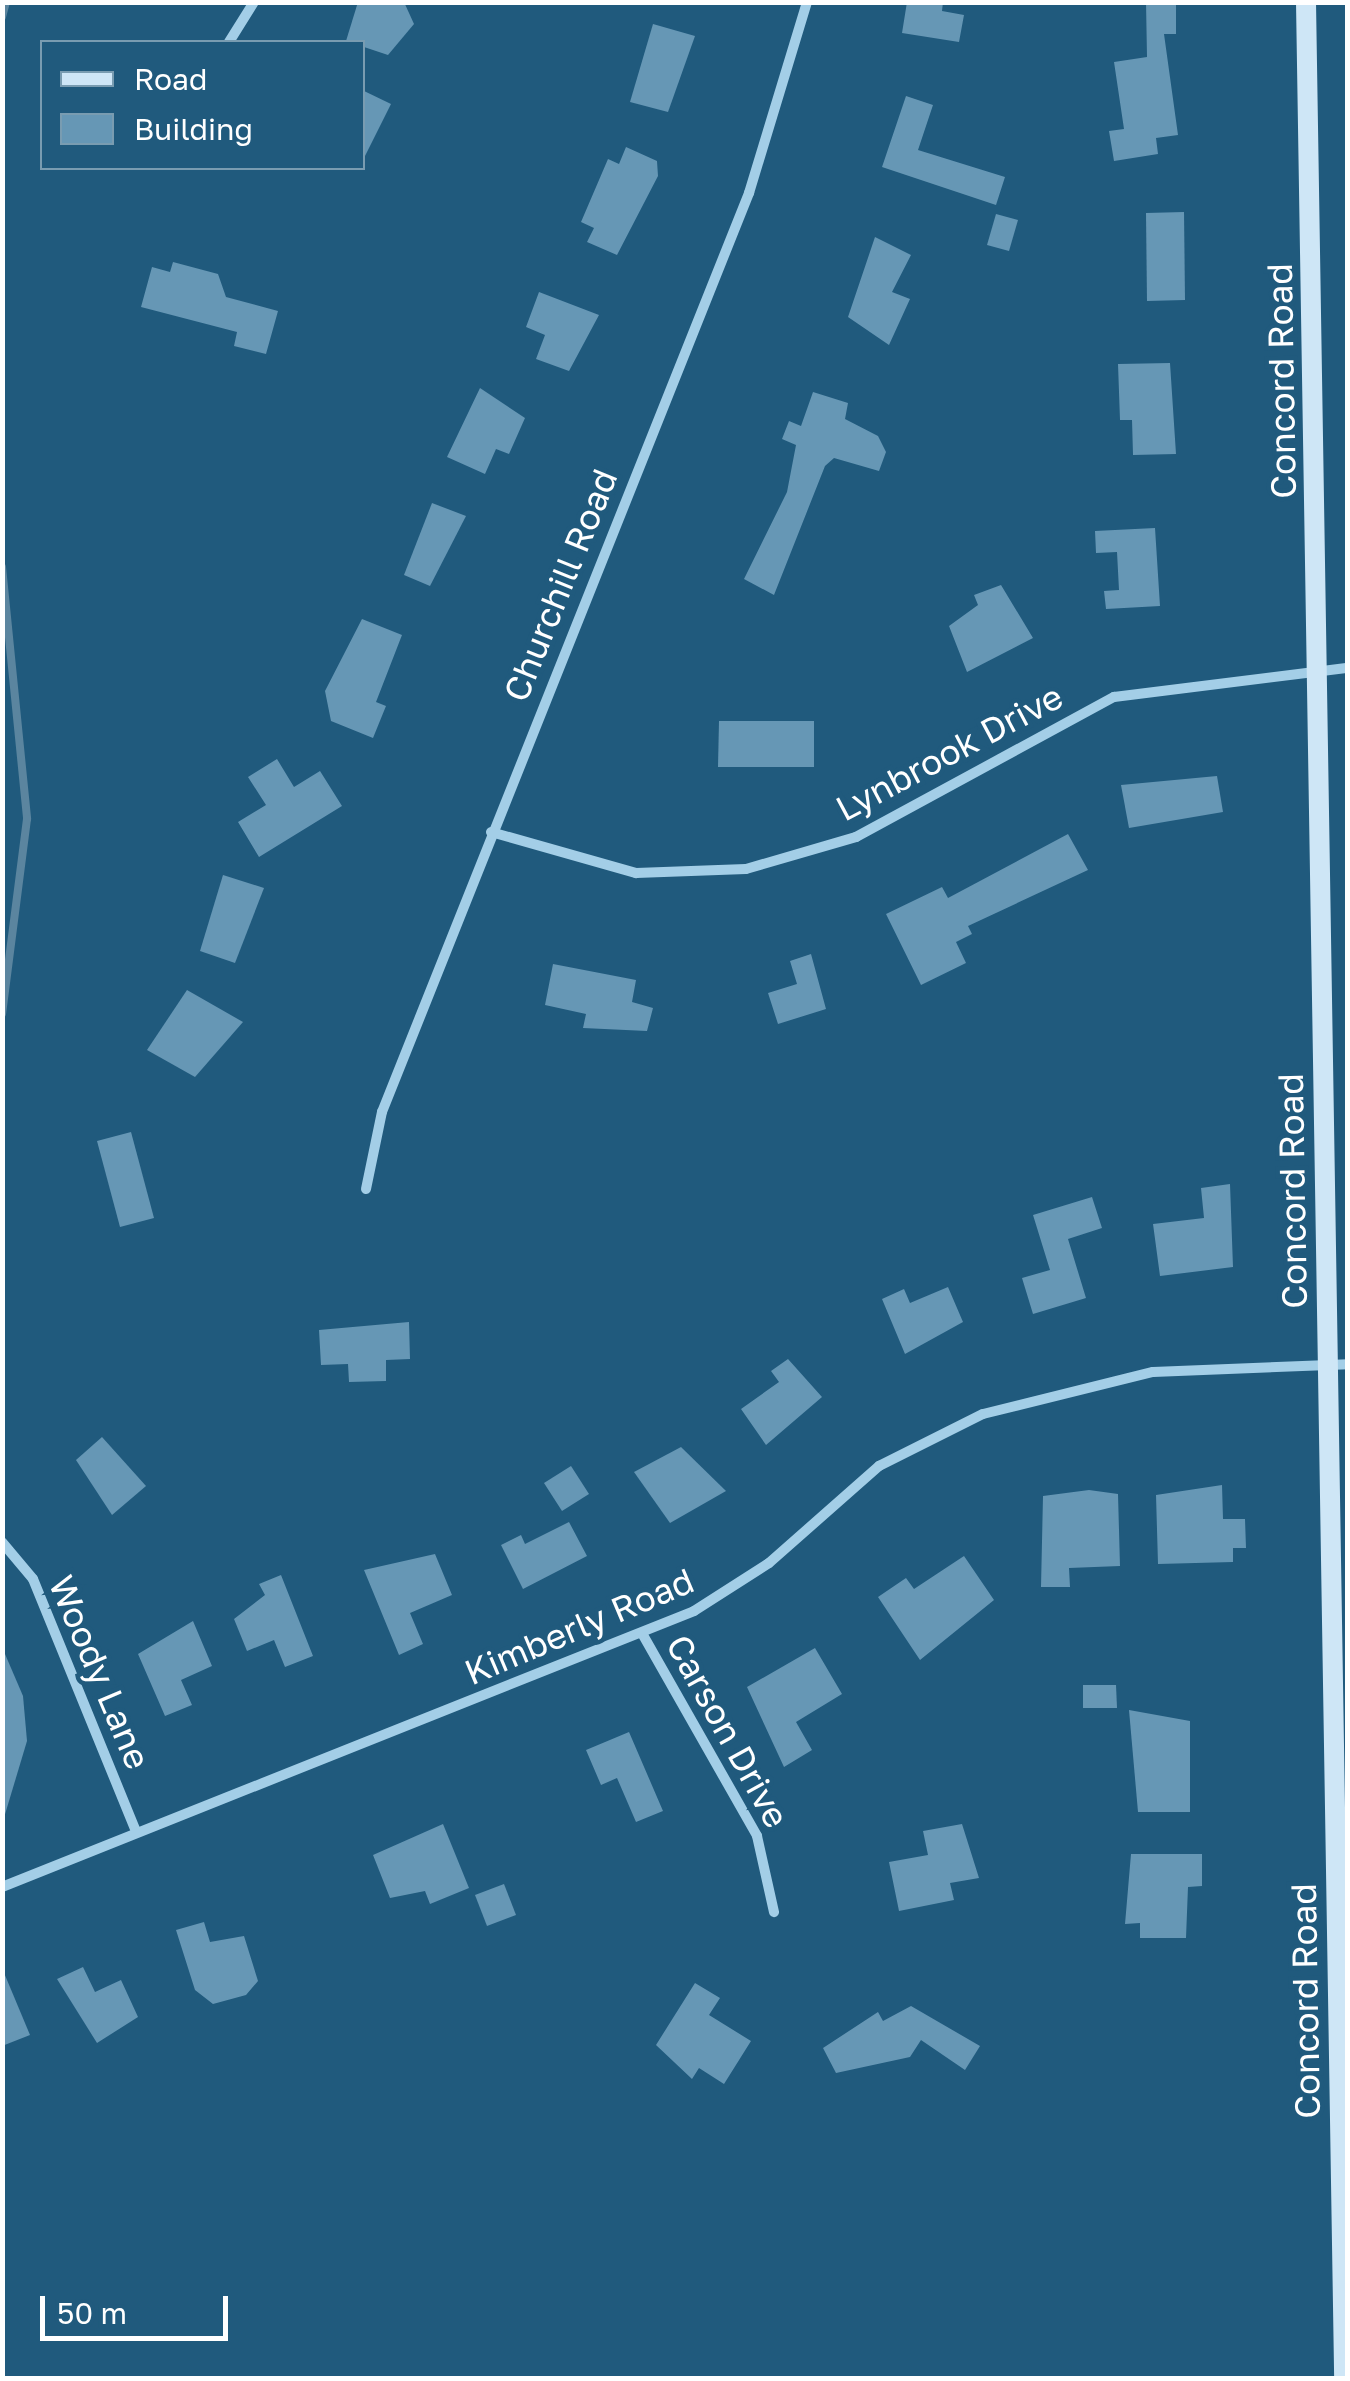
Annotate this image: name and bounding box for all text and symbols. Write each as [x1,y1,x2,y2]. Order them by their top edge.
legend [40,40,365,170]
text: Road [134,61,208,97]
text: Building [134,111,253,147]
street label: Concord Road [1258,263,1304,499]
street label: Churchill Road [494,463,626,707]
street label: Lynbrook Drive [829,675,1069,829]
street label: Concord Road [1269,1073,1315,1309]
street label: Kimberly Road [458,1559,700,1693]
street label: Woody Lane [40,1569,160,1775]
street label: Carson Drive [658,1627,798,1835]
street label: Concord Road [1282,1883,1328,2119]
scale bar [45,2276,232,2338]
text: 50 m [57,2295,127,2331]

